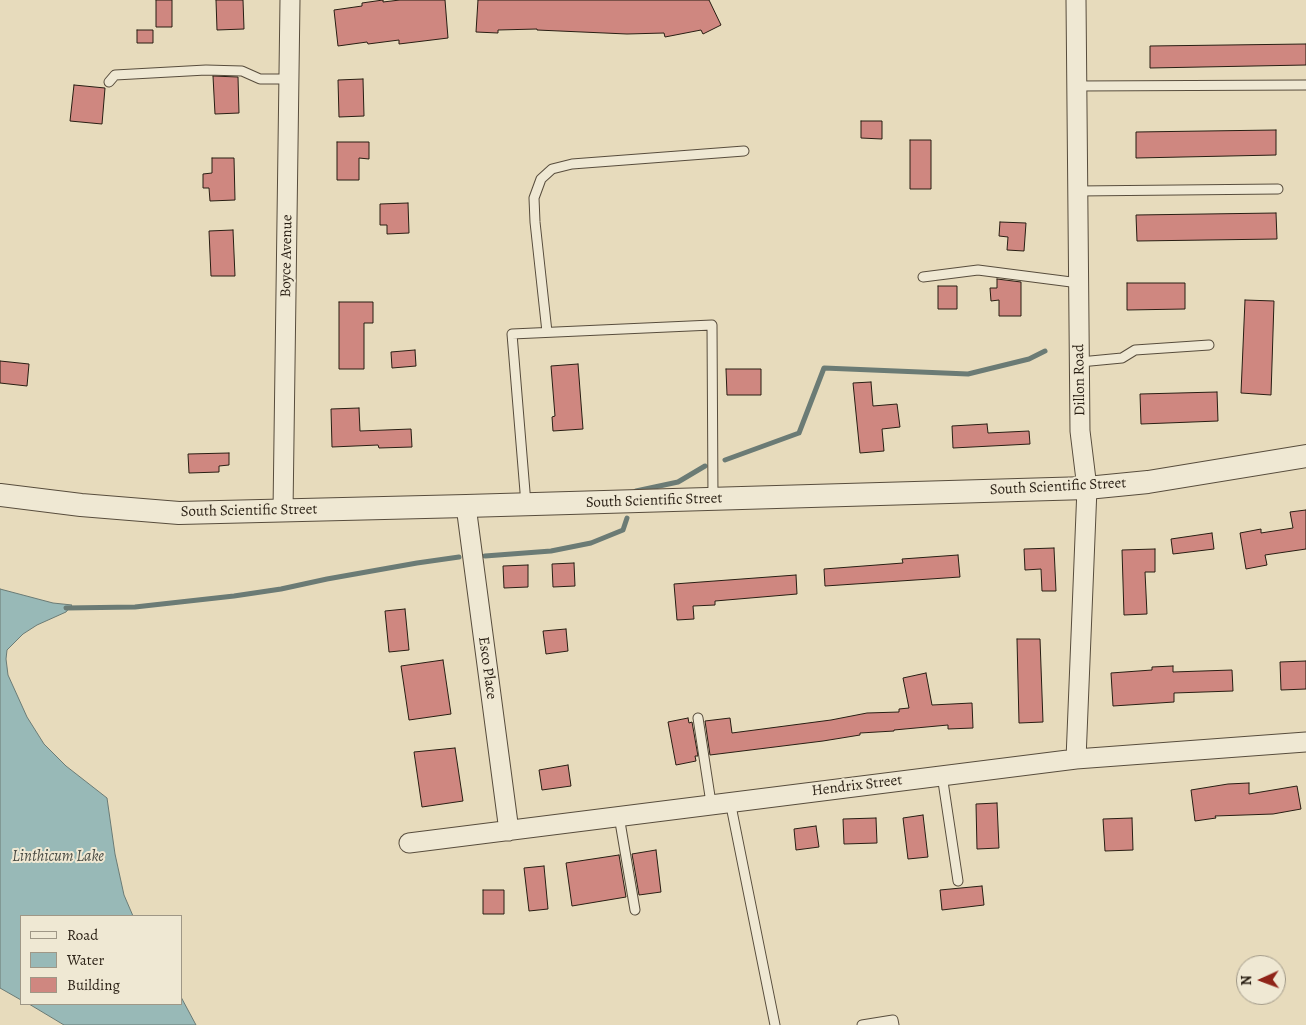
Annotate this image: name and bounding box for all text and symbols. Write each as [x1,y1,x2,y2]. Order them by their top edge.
street label: Boyce Avenue [277,214,297,298]
street label: Dillon Road [1070,344,1090,416]
street label: South Scientific Street [989,474,1127,500]
street label: South Scientific Street [585,490,723,512]
street label: South Scientific Street [181,501,317,521]
street label: Esco Place [474,635,500,701]
street label: Hendrix Street [811,772,903,800]
water label: Linthicum Lake [12,847,104,867]
legend [20,915,182,1005]
text: Road [67,925,98,945]
text: Water [67,950,104,970]
north arrow [1236,955,1286,1005]
text: Building [67,975,120,995]
text: N [1237,975,1256,986]

